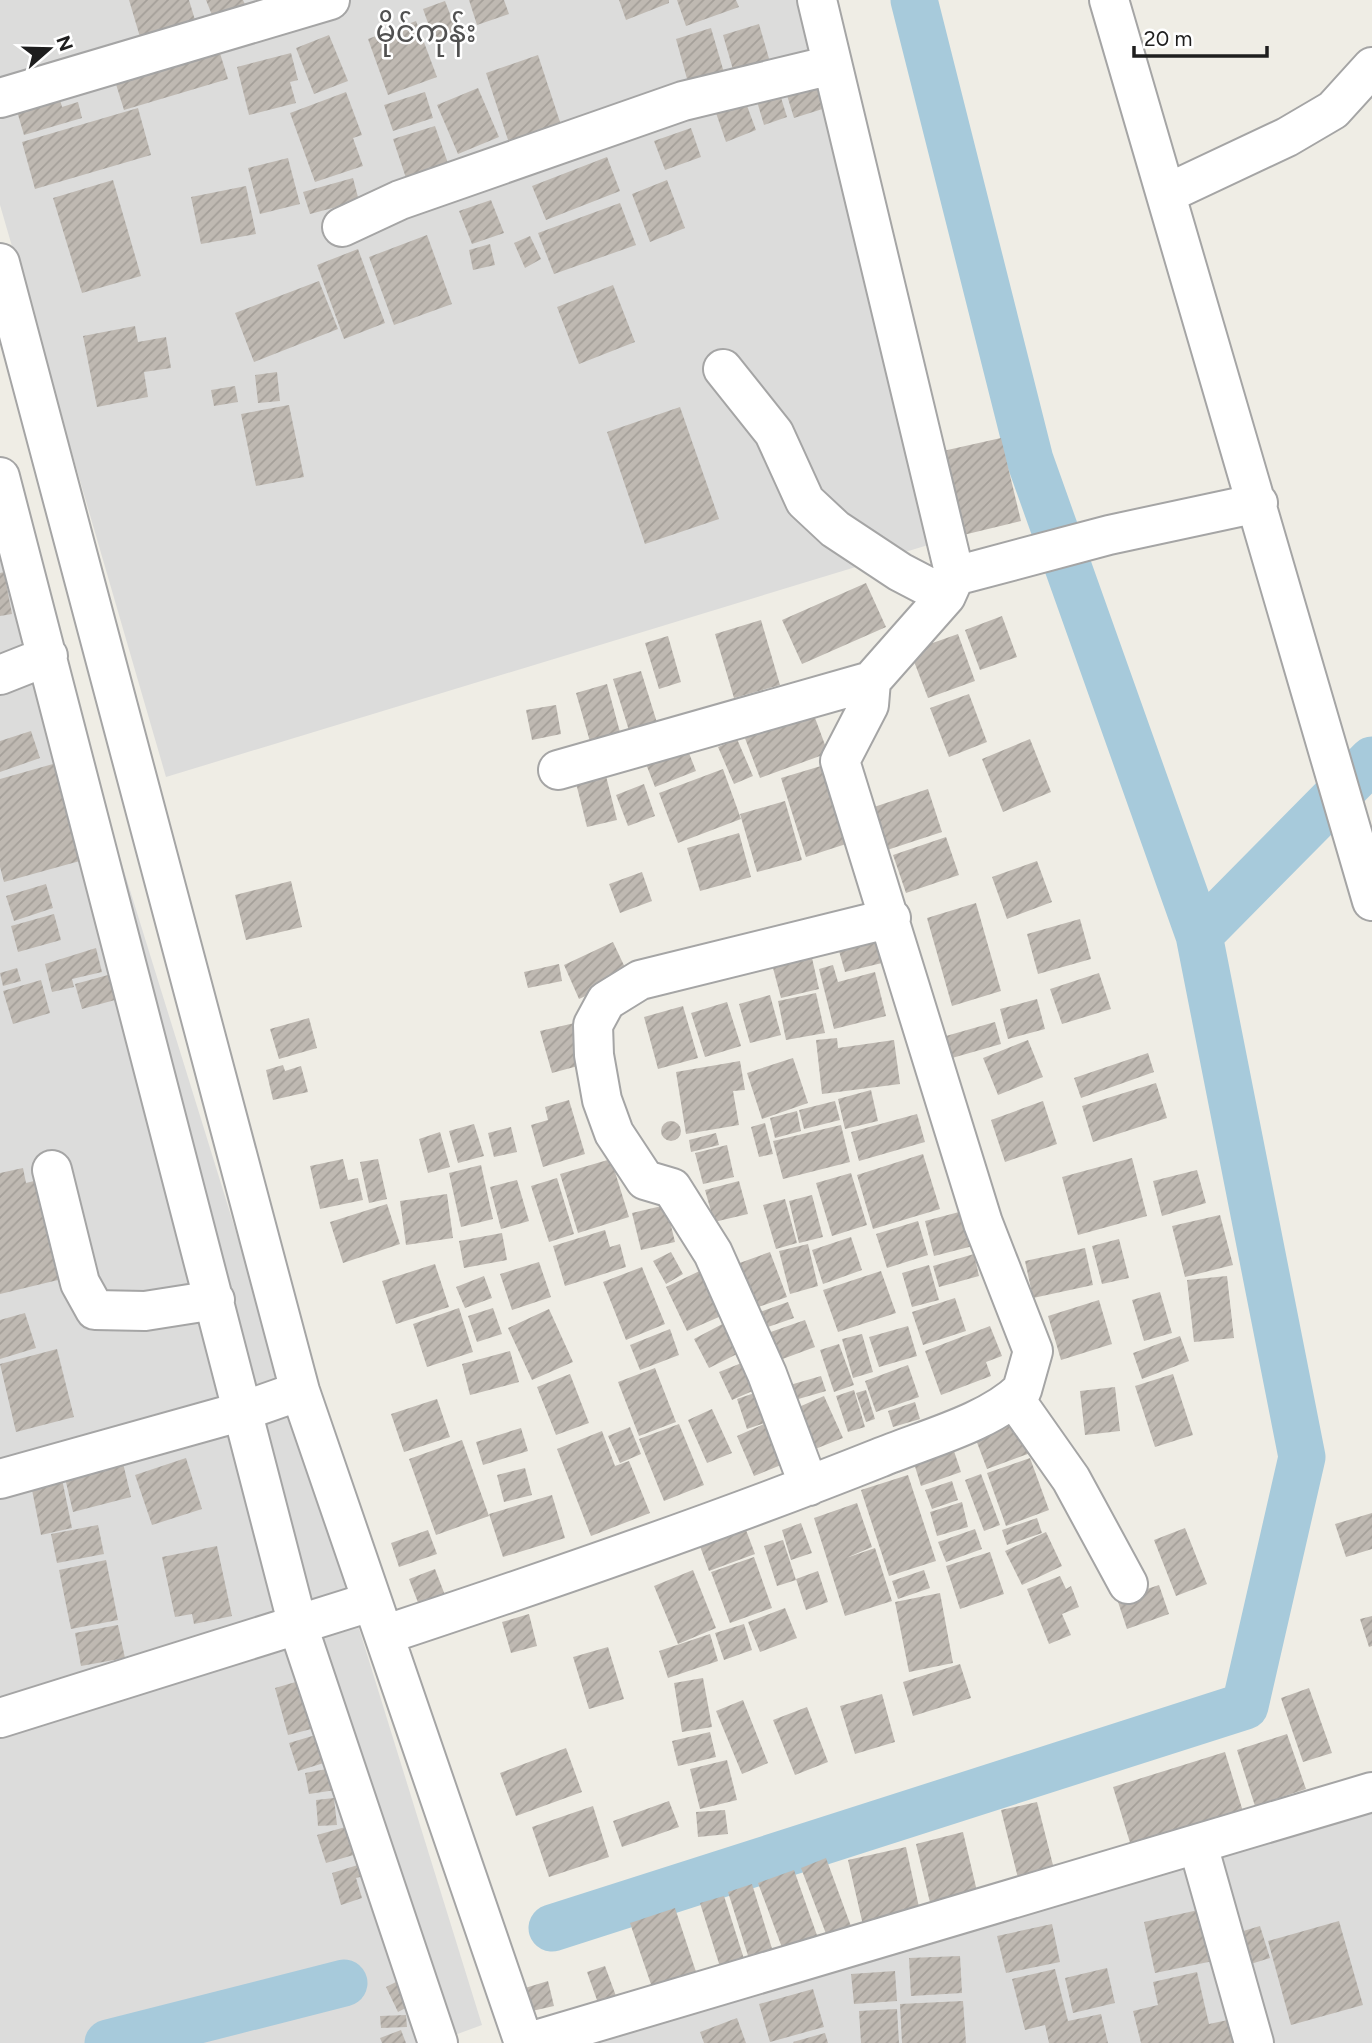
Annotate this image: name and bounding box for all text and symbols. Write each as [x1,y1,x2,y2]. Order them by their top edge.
district label: မိုင်ကုန်း [376,10,476,57]
north arrow [14,14,84,84]
scale bar [1134,14,1267,58]
text: 20 m [1144,26,1192,51]
text: N [51,33,78,54]

